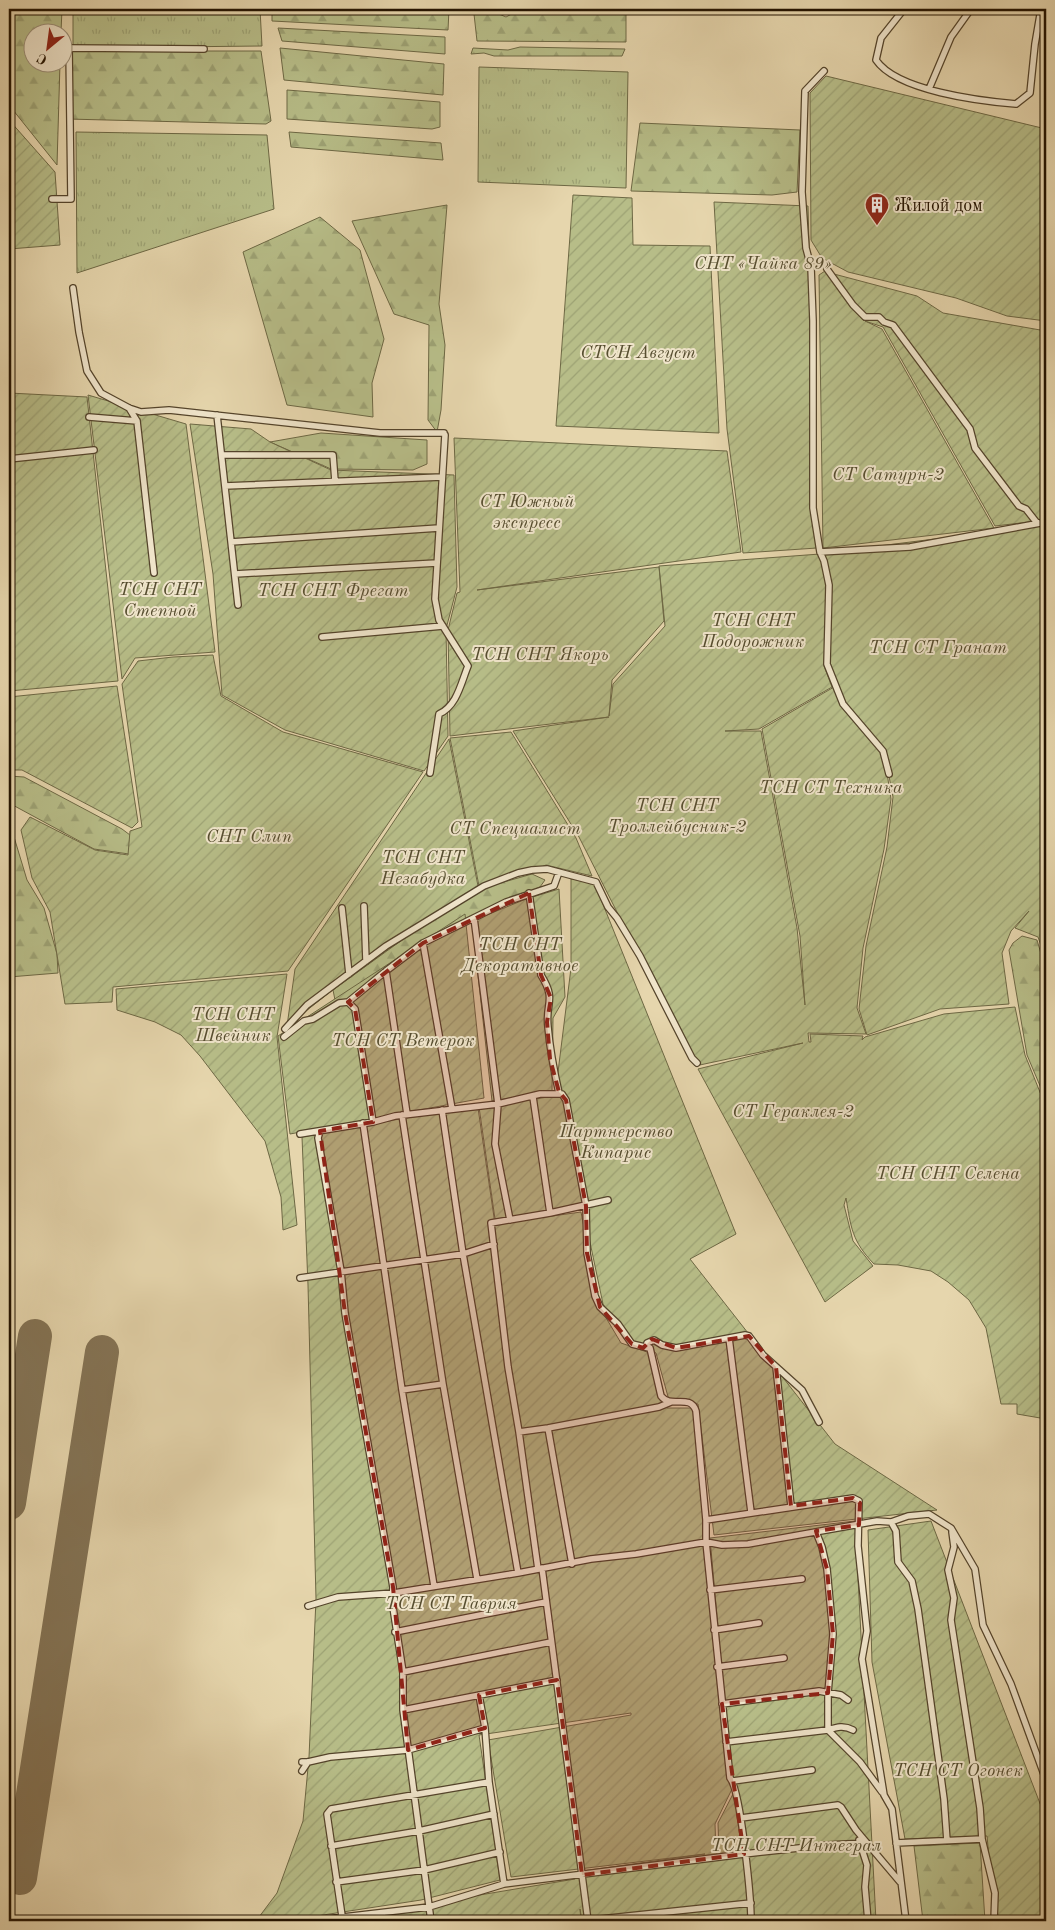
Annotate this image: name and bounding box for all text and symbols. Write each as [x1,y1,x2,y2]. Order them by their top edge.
north arrow [22,22,72,72]
text: С [35,50,50,67]
building icon: Жилой дом [864,192,890,226]
place label: Жилой дом [894,197,983,215]
park label: СНТ «Чайка 89» [694,255,832,273]
park label: СТСН Август [580,344,696,362]
park label: СТ Сатурн-2 [832,466,945,484]
park label: СТ Южный экспресс [480,493,574,532]
park label: ТСН СНТ Степной [119,581,203,620]
park label: ТСН СНТ Фрегат [257,582,409,600]
park label: ТСН СНТ Подорожник [701,612,805,651]
park label: ТСН СТ Гранат [869,639,1007,657]
park label: ТСН СНТ Якорь [471,646,609,664]
park label: ТСН СТ Техника [759,779,903,797]
park label: ТСН СНТ Троллейбусник-2 [608,797,747,836]
park label: СТ Специалист [449,820,581,838]
park label: СНТ Слип [206,828,292,846]
park label: ТСН СНТ Незабудка [380,849,466,888]
park label: ТСН СНТ Декоративное [460,936,578,975]
park label: ТСН СНТ Швейник [192,1006,276,1045]
park label: ТСН СТ Ветерок [331,1032,475,1050]
park label: СТ Гераклея-2 [732,1103,854,1121]
park label: Партнерство Кипарис [558,1123,673,1162]
park label: ТСН СНТ Селена [876,1165,1020,1183]
park label: ТСН СТ Таврия [385,1595,517,1613]
park label: ТСН СТ Огонек [893,1762,1023,1780]
park label: ТСН СНТ Интеграл [711,1837,881,1855]

